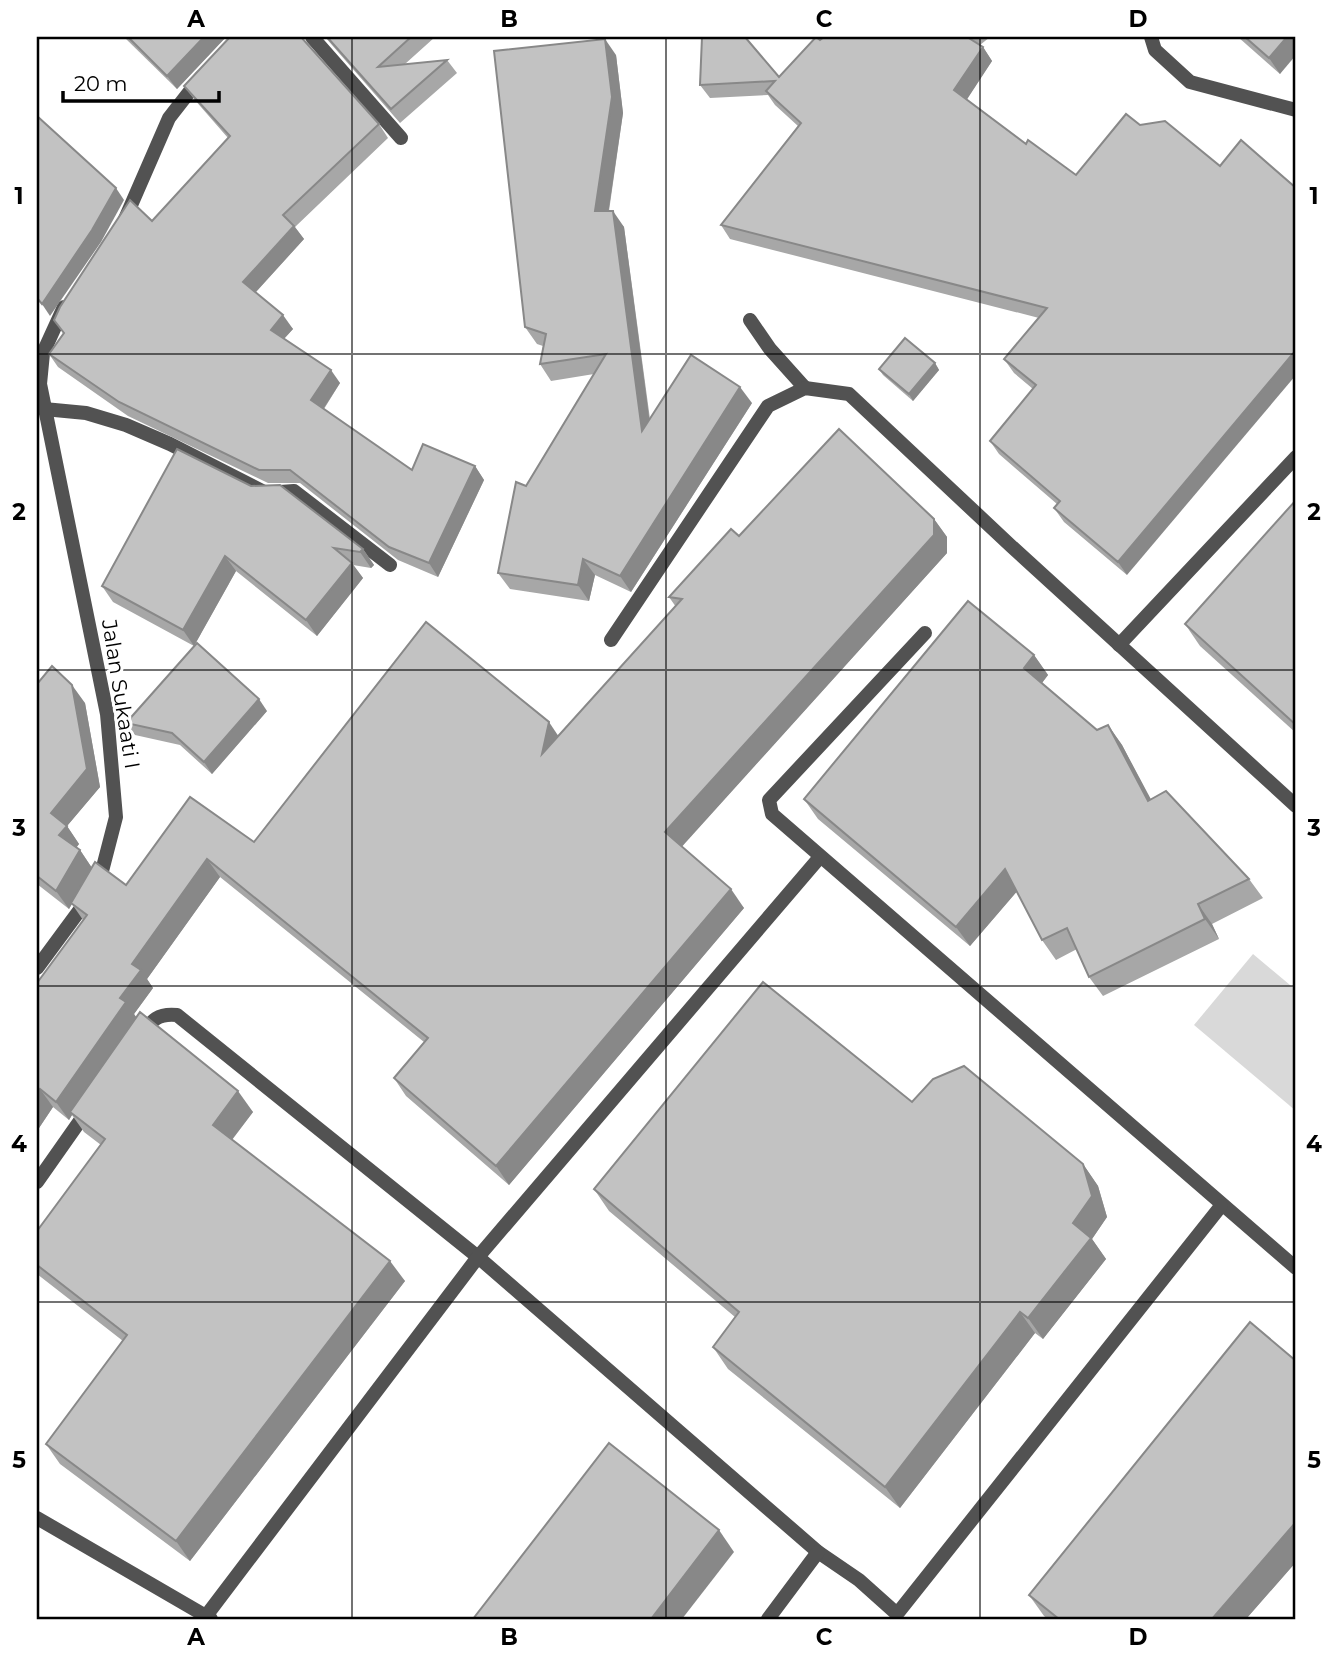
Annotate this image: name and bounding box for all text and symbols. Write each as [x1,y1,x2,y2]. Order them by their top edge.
text: A [186,5,205,33]
text: B [500,5,518,33]
text: C [816,5,833,33]
text: D [1129,5,1148,33]
scale bar [63,60,219,104]
text: 20 m [74,71,128,96]
text: 1 [14,182,24,210]
text: 1 [1309,182,1319,210]
text: 2 [12,498,26,526]
text: 2 [1307,498,1321,526]
street label: Jalan Sukaati I [97,617,145,770]
text: 3 [11,814,26,842]
text: 3 [1306,814,1321,842]
text: 4 [11,1130,27,1158]
text: 4 [1306,1130,1322,1158]
text: 5 [12,1446,26,1474]
text: 5 [1307,1446,1321,1474]
text: A [186,1623,205,1651]
text: B [500,1623,518,1651]
text: C [816,1623,833,1651]
text: D [1129,1623,1148,1651]

